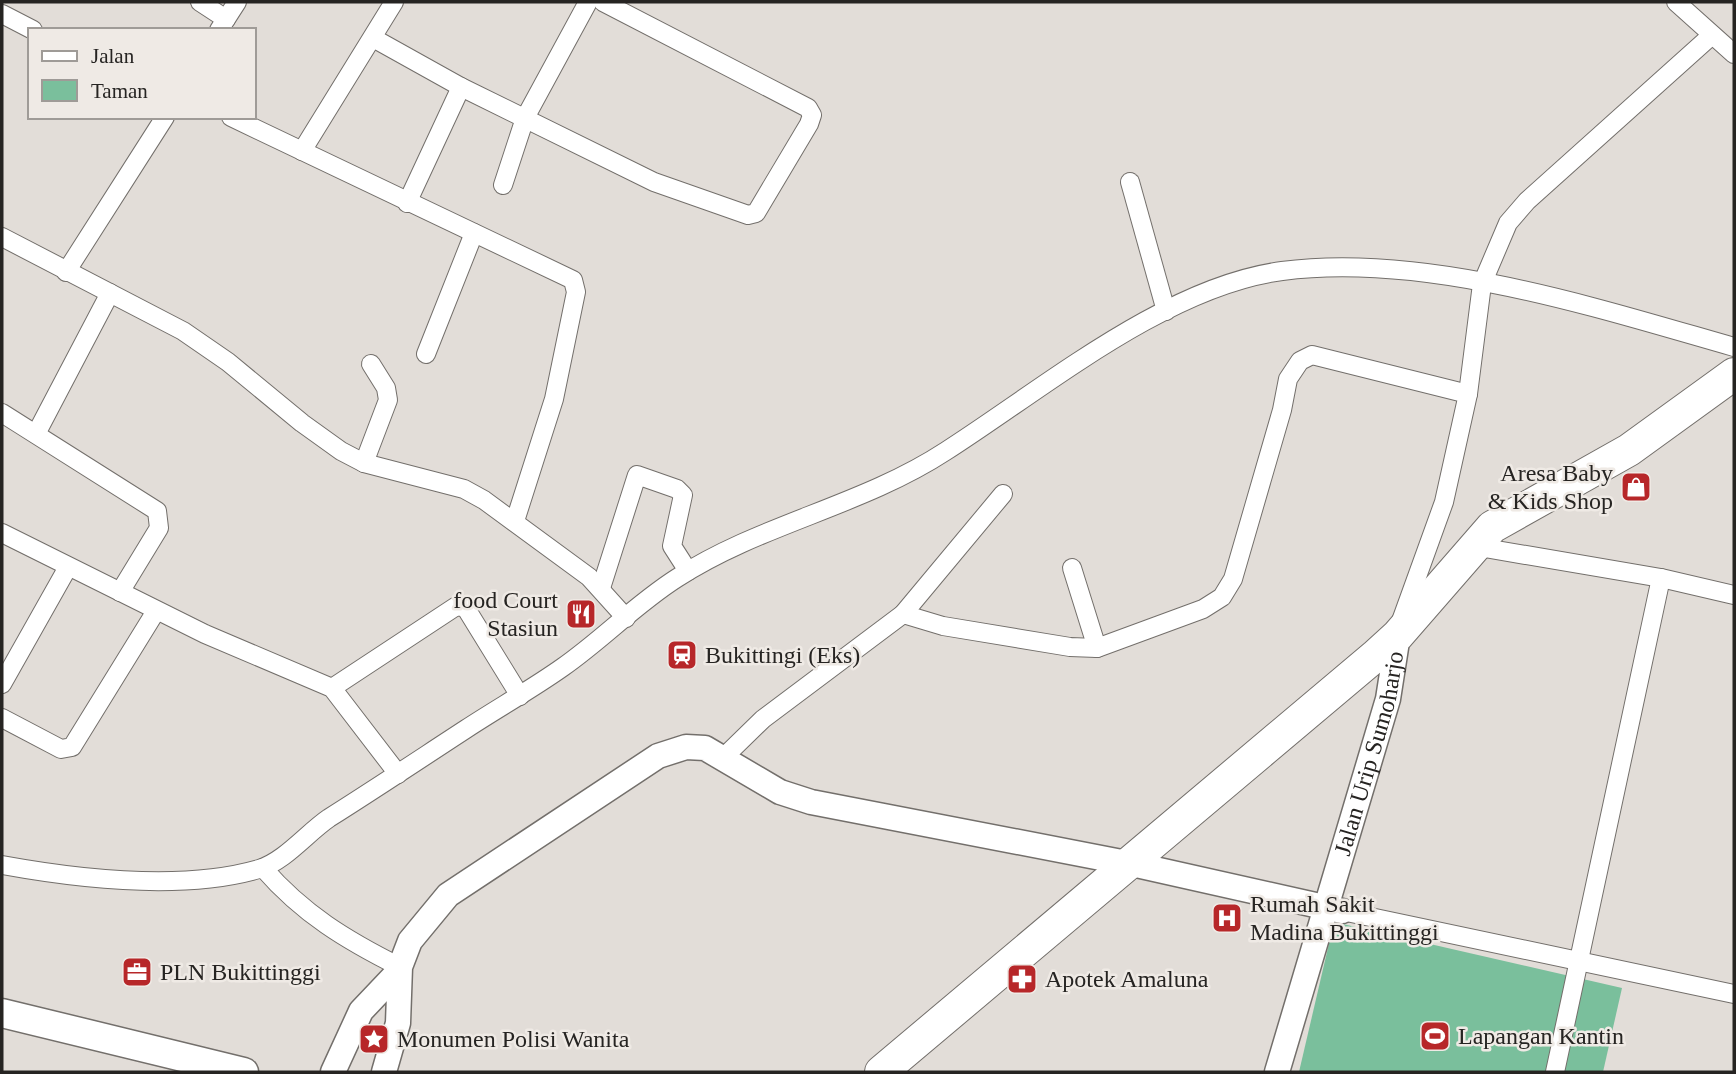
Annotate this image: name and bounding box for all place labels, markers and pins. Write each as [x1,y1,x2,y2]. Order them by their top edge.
place label: Aresa Baby & Kids Shop [1488,460,1613,514]
shop icon: Aresa Baby & Kids Shop [1619,470,1653,504]
place label: food Court Stasiun [453,587,558,641]
restaurant icon: food Court Stasiun [564,597,598,631]
station icon: Bukittingi (Eks) [665,638,699,672]
place label: Bukittingi (Eks) [705,642,860,668]
place label: Rumah Sakit Madina Bukittinggi [1250,891,1439,945]
hospital icon: Rumah Sakit Madina Bukittinggi [1210,901,1244,935]
office icon: PLN Bukittinggi [120,955,154,989]
place label: PLN Bukittinggi [160,959,321,985]
pharmacy icon: Apotek Amaluna [1005,962,1039,996]
place label: Apotek Amaluna [1045,966,1209,992]
sports icon: Lapangan Kantin [1418,1019,1452,1053]
place icon: Monumen Polisi Wanita [357,1022,391,1056]
place label: Lapangan Kantin [1458,1023,1624,1049]
place label: Monumen Polisi Wanita [397,1026,630,1052]

